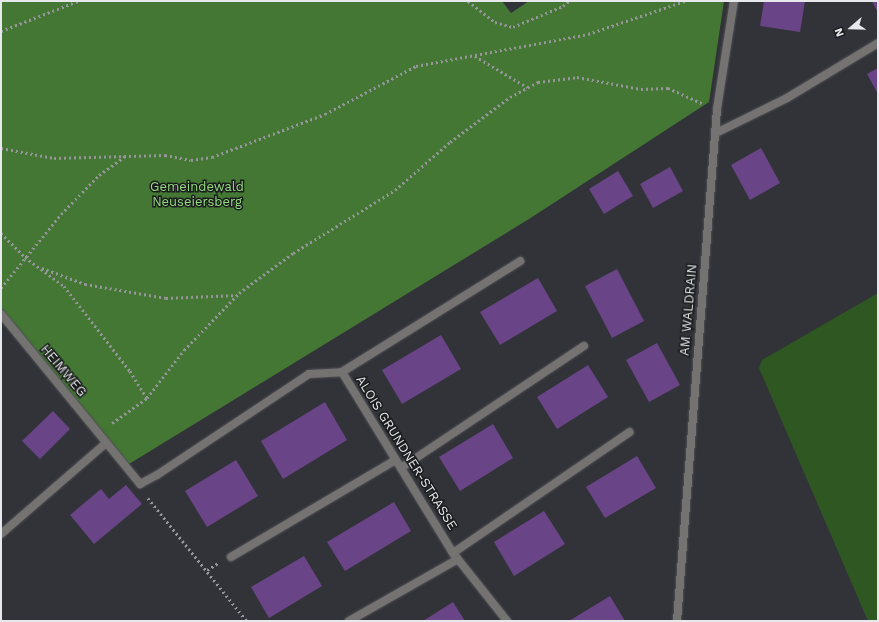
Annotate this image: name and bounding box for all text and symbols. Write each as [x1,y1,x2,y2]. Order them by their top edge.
north arrow [831,8,871,48]
text: N [832,26,847,38]
park label: Gemeindewald Neuseiersberg [150,180,244,211]
street label: AM WALDRAIN [677,263,701,357]
street label: HEIMWEG [37,342,89,400]
street label: ALOIS GRUNDNER-STRASSE [352,373,460,533]

